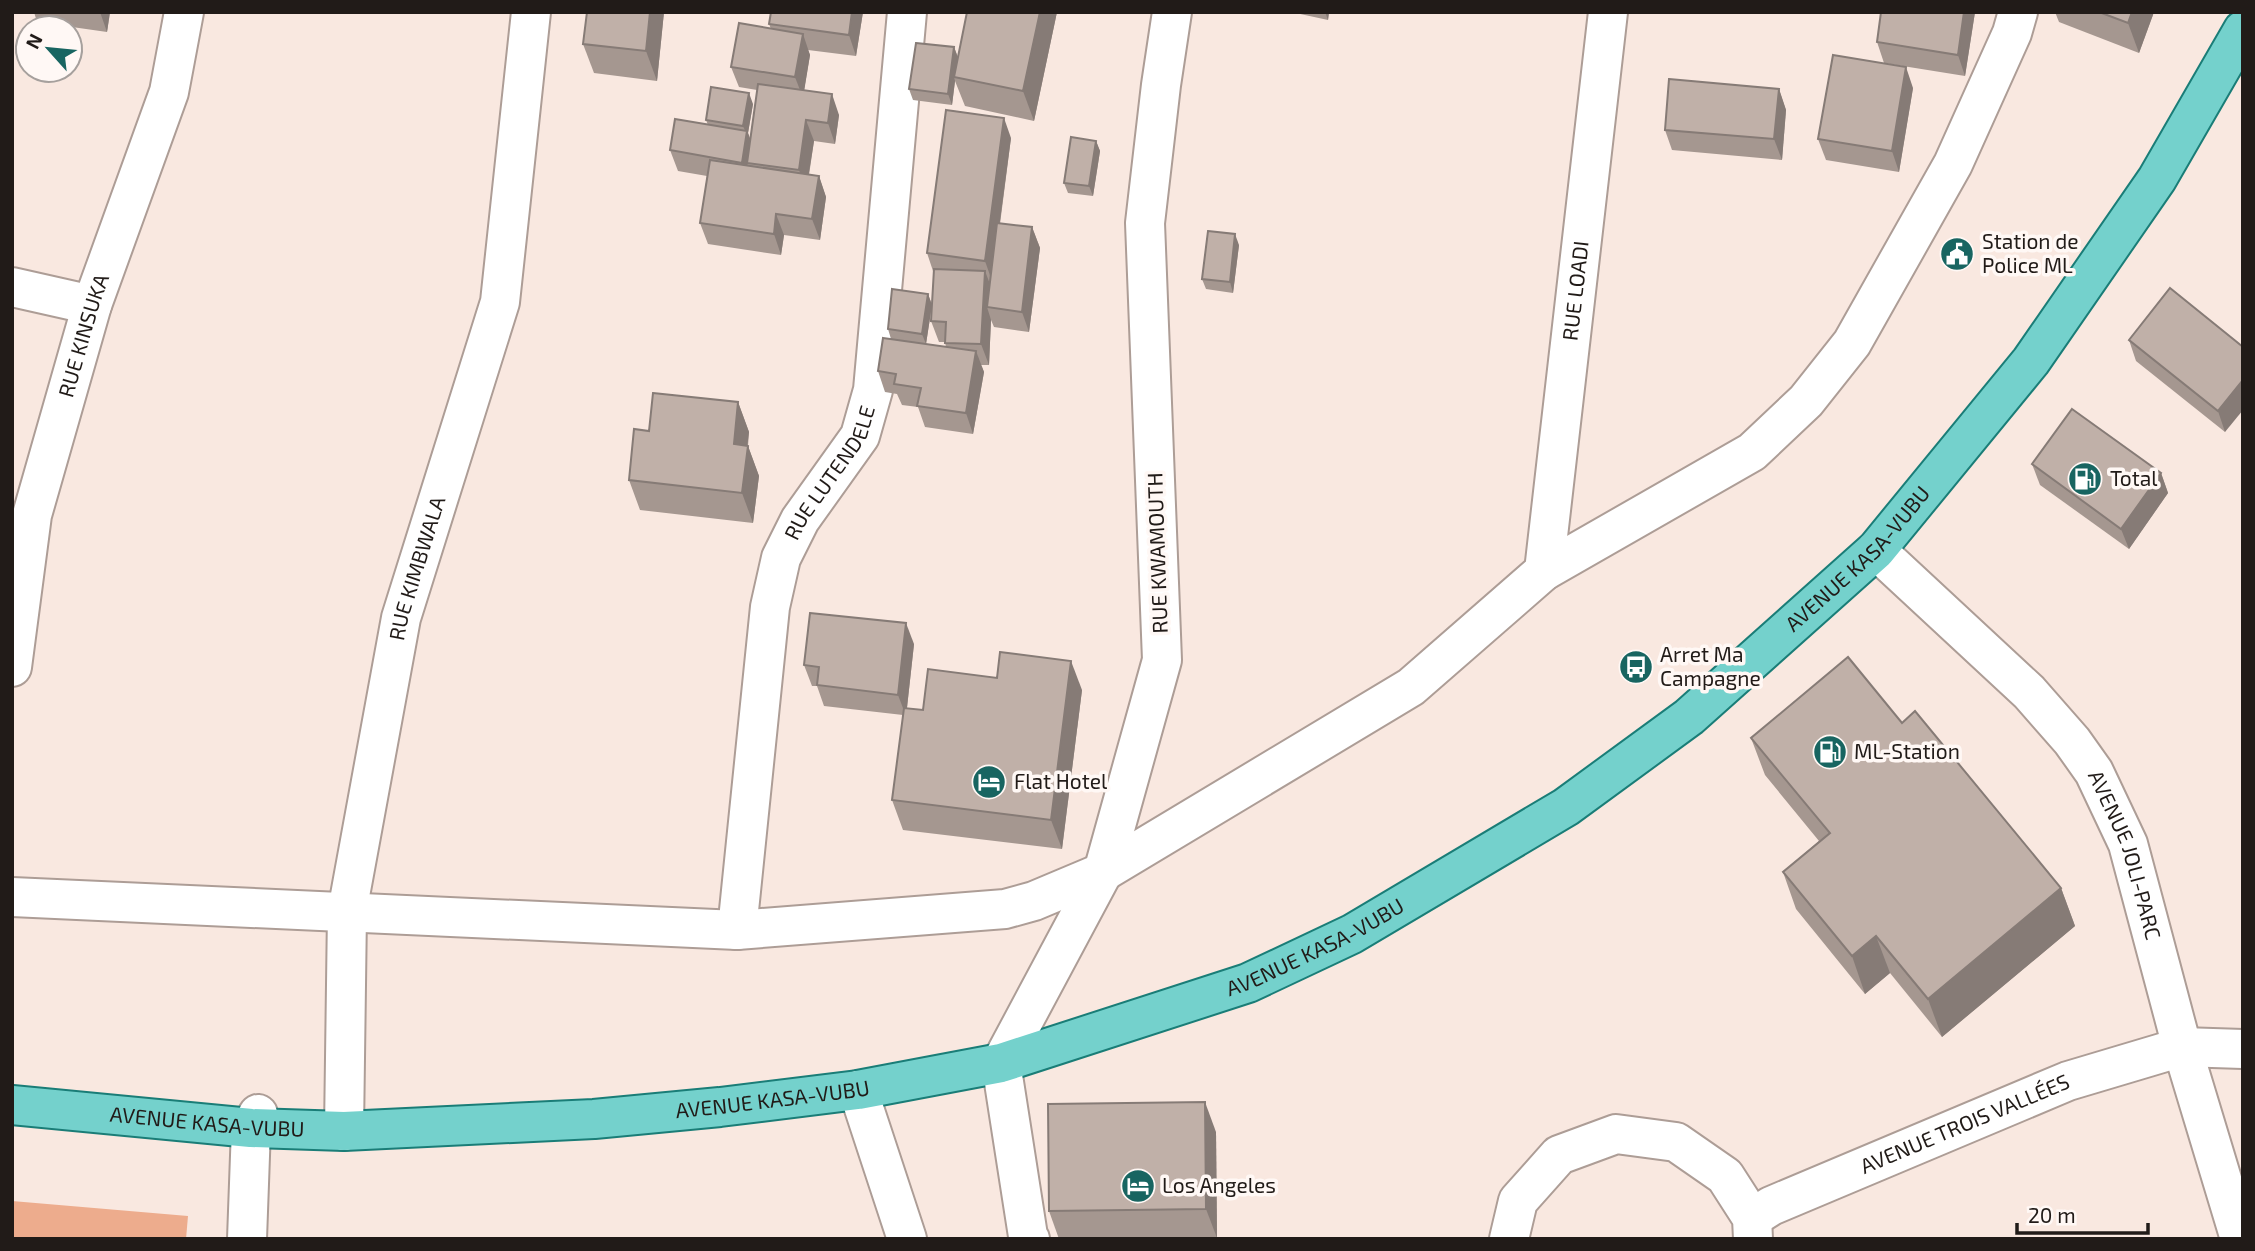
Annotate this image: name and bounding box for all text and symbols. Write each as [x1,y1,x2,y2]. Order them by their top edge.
north arrow [14,14,84,84]
text: N [20,30,47,52]
place label: Station de Police ML [1982,228,2079,277]
public building icon: Station de Police ML [1938,235,1976,273]
street label: RUE LOADI [1556,239,1593,342]
street label: RUE KINSUKA [52,270,113,400]
street label: RUE LUTENDELE [778,403,879,544]
fuel station icon: Total [2066,460,2104,498]
place label: Total [2110,465,2158,490]
street label: RUE KWAMOUTH [1141,472,1172,634]
street label: AVENUE KASA-VUBU [1780,480,1934,636]
street label: RUE KIMBWALA [383,493,449,642]
place label: Arret Ma Campagne [1660,641,1761,690]
bus stop icon: Arret Ma Campagne [1617,648,1655,686]
fuel station icon: ML-Station [1811,733,1849,771]
place label: ML-Station [1854,738,1960,763]
hotel icon: Flat Hotel [970,763,1008,801]
street label: AVENUE JOLI-PARC [2084,766,2167,942]
place label: Flat Hotel [1014,768,1108,793]
street label: AVENUE KASA-VUBU [1223,892,1408,1000]
street label: AVENUE TROIS VALLÉES [1856,1068,2073,1178]
street label: AVENUE KASA-VUBU [674,1074,871,1122]
street label: AVENUE KASA-VUBU [109,1100,305,1141]
hotel icon: Los Angeles [1119,1167,1157,1205]
place label: Los Angeles [1162,1172,1276,1197]
scale bar [2017,1192,2148,1236]
text: 20 m [2028,1202,2076,1227]

